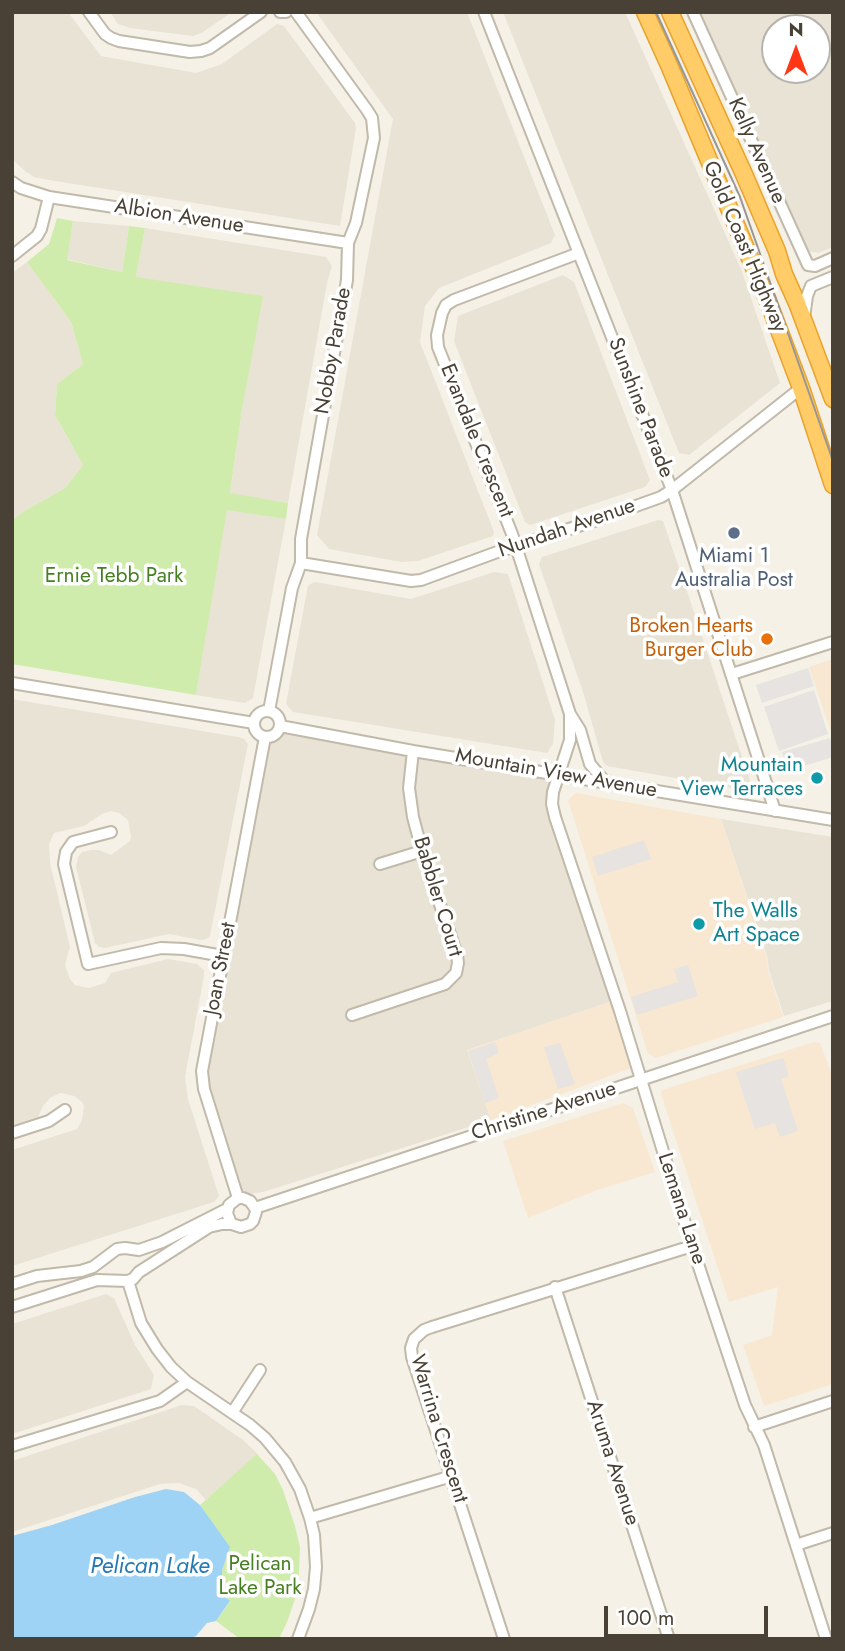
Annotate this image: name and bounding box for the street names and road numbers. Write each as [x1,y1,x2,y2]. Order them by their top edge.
street label: Kelly Avenue [722,94,790,208]
street label: Gold Coast Highway [697,158,791,336]
street label: Albion Avenue [113,194,245,240]
street label: Nobby Parade [310,286,358,416]
street label: Sunshine Parade [602,335,678,481]
street label: Evandale Crescent [434,361,518,521]
street label: Nundah Avenue [495,494,639,564]
street label: Mountain View Avenue [453,744,659,804]
street label: Babbler Court [407,834,467,960]
street label: Joan Street [200,920,242,1018]
street label: Christine Avenue [468,1077,620,1147]
street label: Lemana Lane [651,1150,711,1268]
street label: Warrina Crescent [404,1352,472,1506]
street label: Aruma Avenue [580,1397,644,1529]

